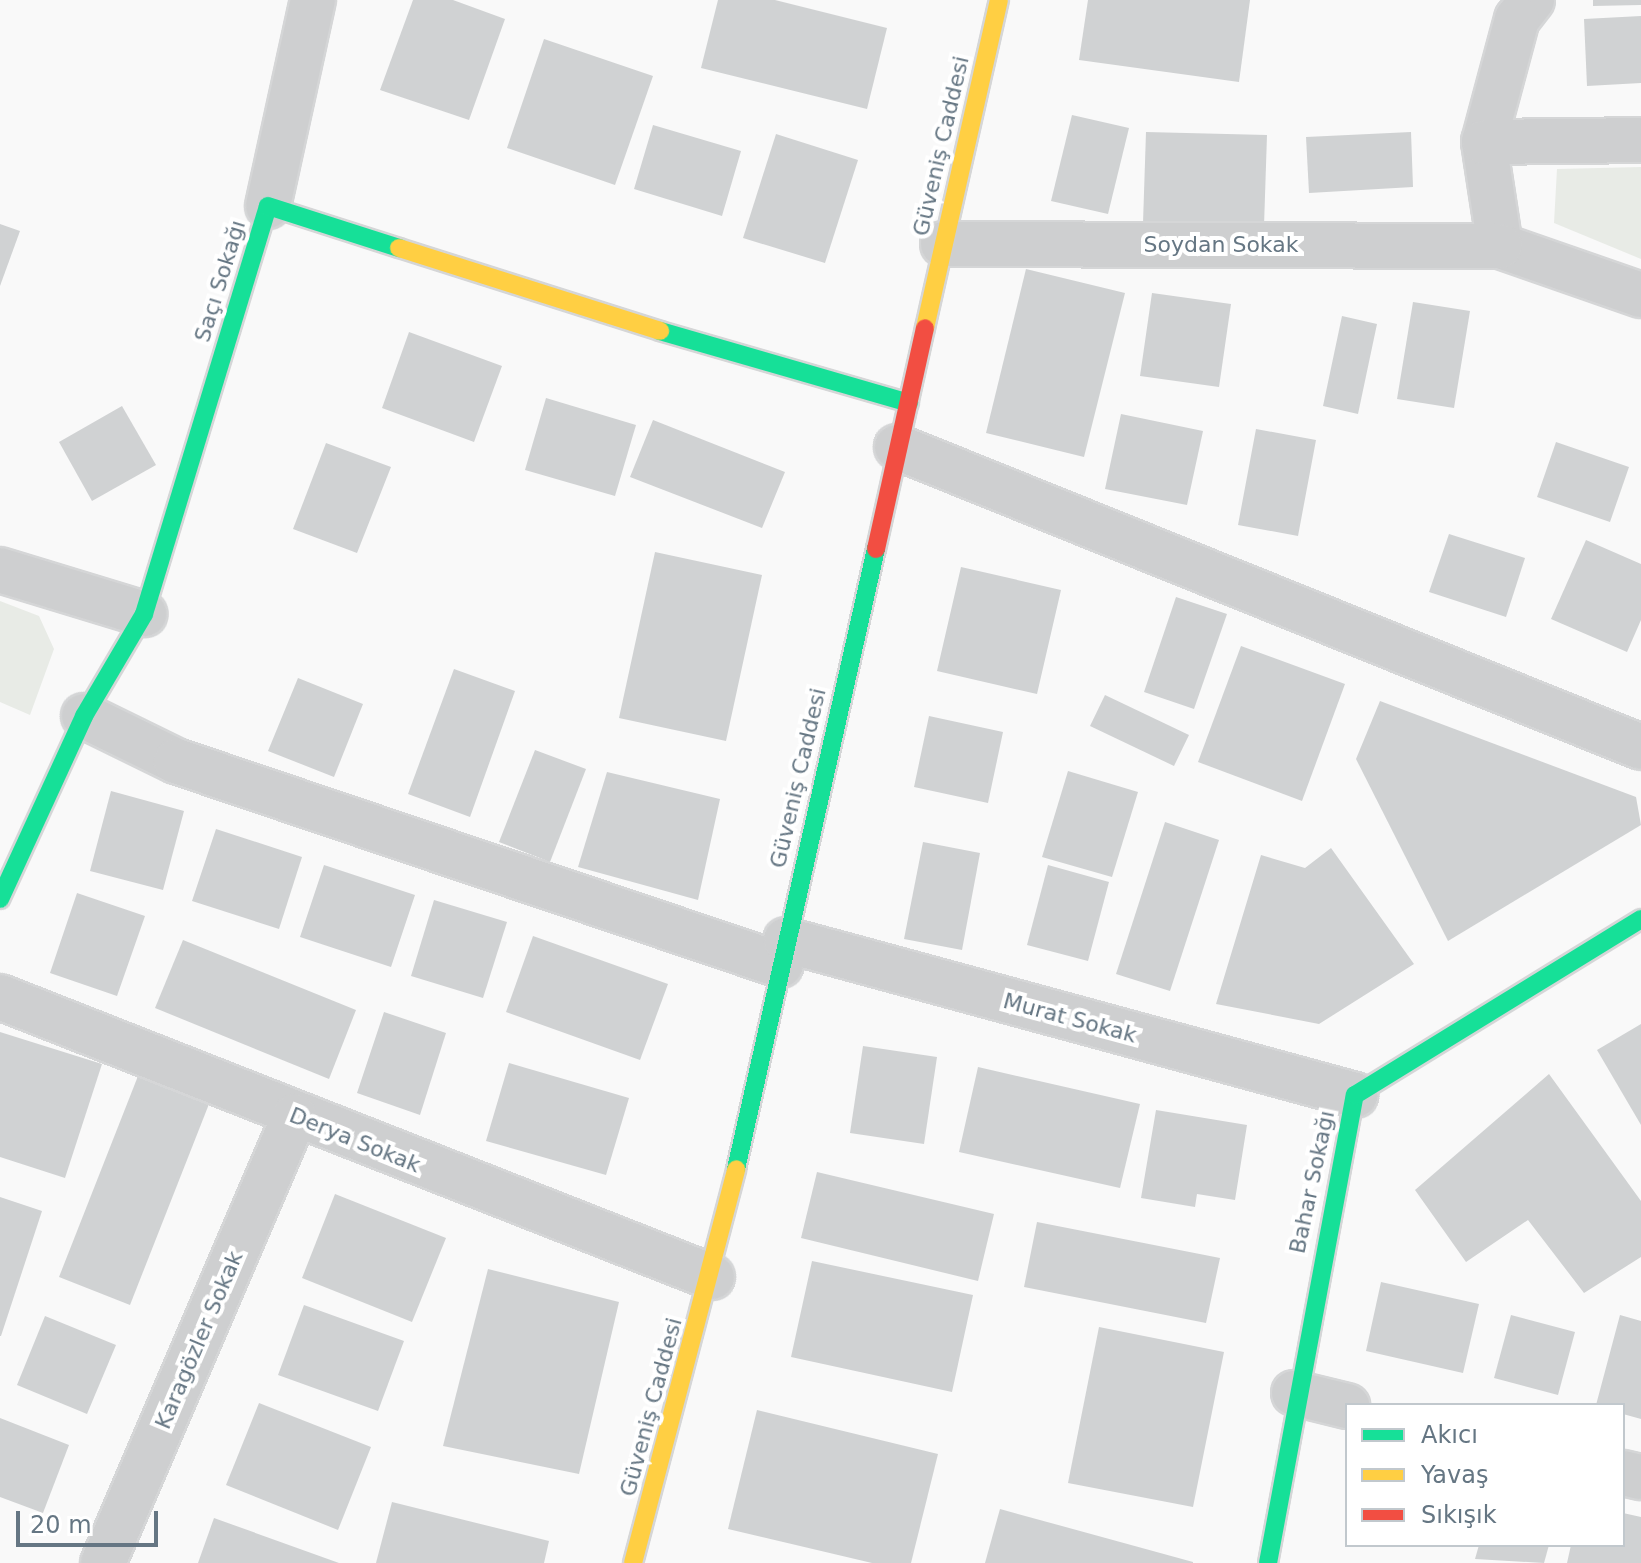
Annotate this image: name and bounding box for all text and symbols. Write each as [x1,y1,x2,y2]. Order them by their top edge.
street label: Güveniş Caddesi [907,53,975,239]
street label: Saçı Sokağı [189,217,251,345]
street label: Soydan Sokak [1144,232,1298,258]
street label: Güveniş Caddesi [764,685,832,871]
street label: Murat Sokak [1000,988,1140,1048]
street label: Derya Sokak [286,1102,424,1178]
street label: Bahar Sokağı [1284,1108,1340,1256]
street label: Karagözler Sokak [150,1247,248,1433]
street label: Güveniş Caddesi [614,1315,688,1499]
legend [1345,1403,1625,1547]
text: Akıcı [1421,1421,1478,1449]
text: Yavaş [1421,1461,1488,1489]
scale bar [20,1495,162,1545]
text: Sıkışık [1421,1501,1497,1529]
text: 20 m [30,1511,92,1539]

